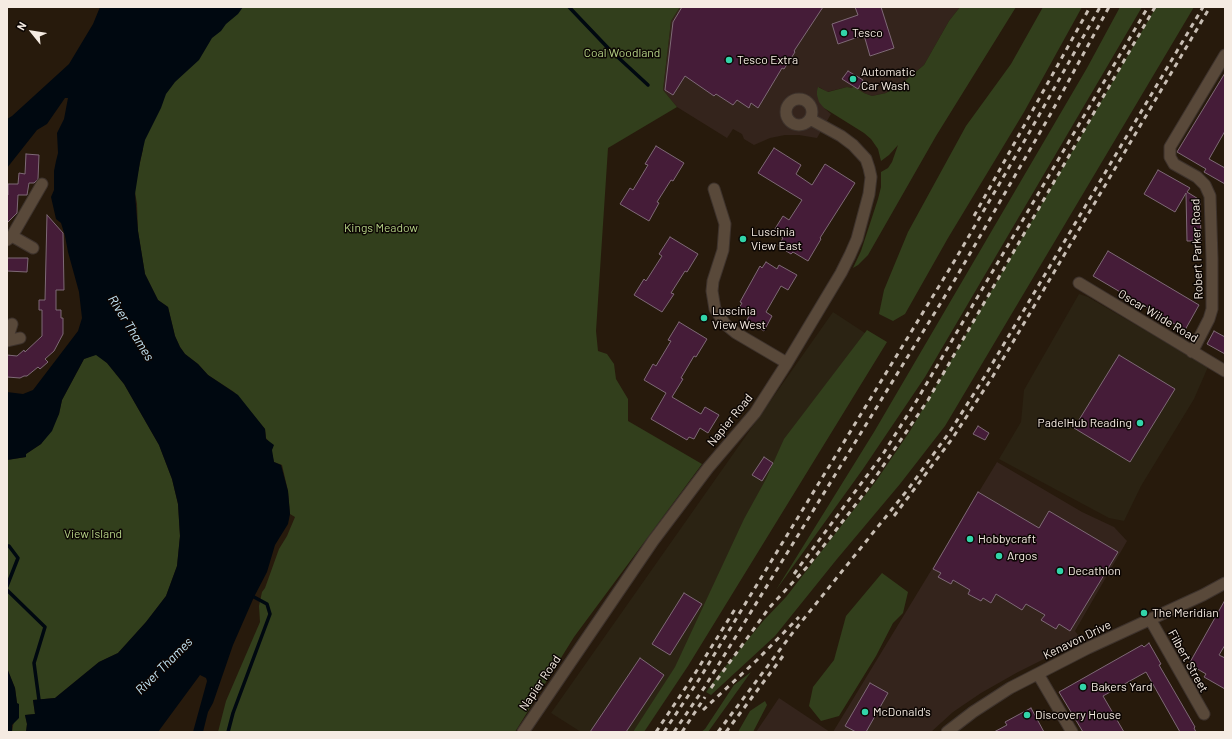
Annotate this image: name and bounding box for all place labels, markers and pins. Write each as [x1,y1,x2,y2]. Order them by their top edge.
place label: Tesco [852,26,883,40]
marker: Tesco [839,28,849,38]
place label: Tesco Extra [737,53,798,67]
marker: Tesco Extra [724,55,734,65]
place label: Automatic Car Wash [861,65,915,93]
marker: Automatic Car Wash [848,74,858,84]
place label: Luscinia View East [751,225,802,253]
marker: Luscinia View East [738,234,748,244]
place label: Luscinia View West [712,304,766,332]
marker: Luscinia View West [699,313,709,323]
place label: PadelHub Reading [1038,416,1132,430]
marker: PadelHub Reading [1135,418,1145,428]
place label: Hobbycraft [978,532,1036,546]
marker: Hobbycraft [965,534,975,544]
place label: Argos [1007,549,1037,563]
marker: Argos [994,551,1004,561]
place label: Decathlon [1068,564,1121,578]
marker: Decathlon [1055,566,1065,576]
place label: The Meridian [1152,606,1219,620]
marker: The Meridian [1139,608,1149,618]
place label: Bakers Yard [1091,680,1153,694]
marker: Bakers Yard [1078,682,1088,692]
place label: McDonald's [873,705,931,719]
marker: McDonald's [860,707,870,717]
place label: Discovery House [1035,708,1121,722]
marker: Discovery House [1022,710,1032,720]

